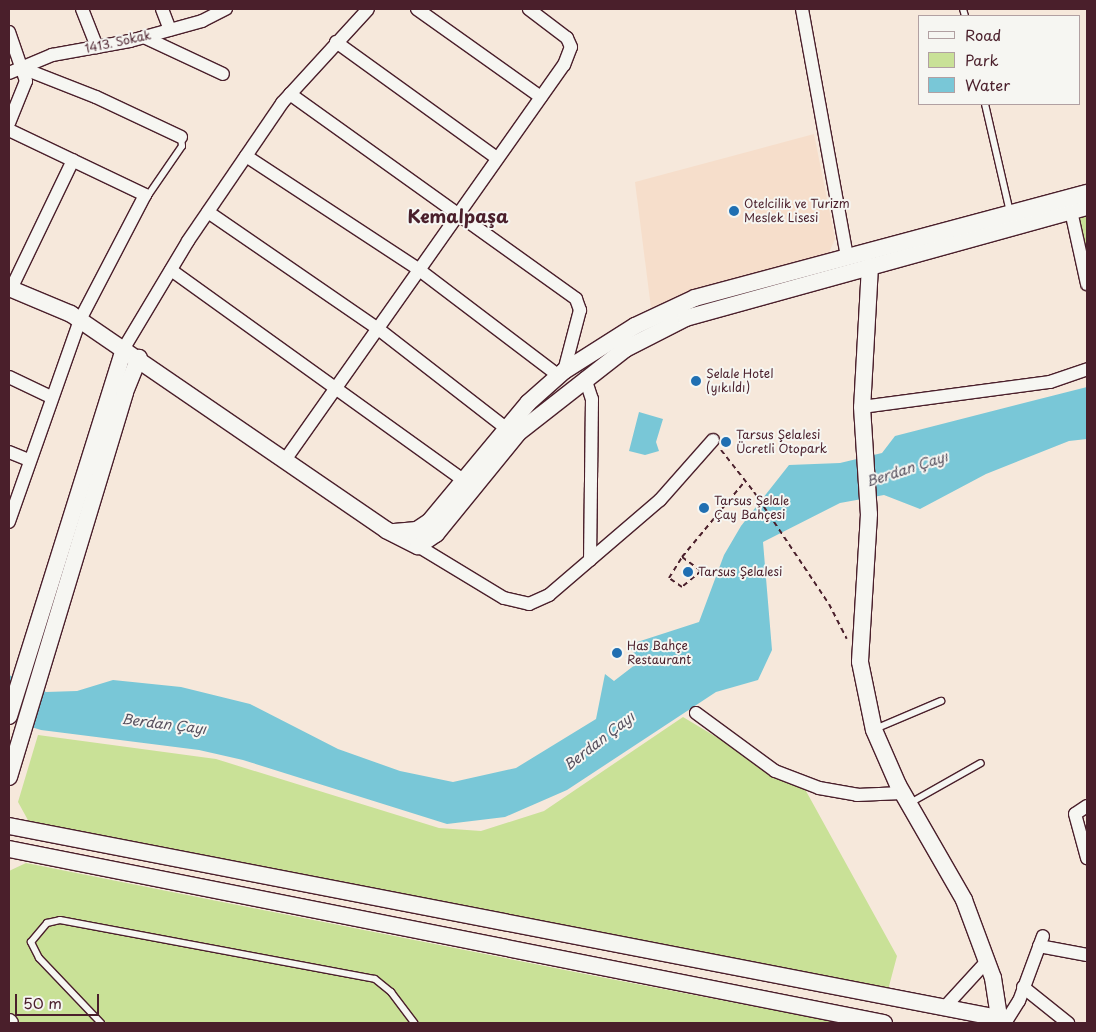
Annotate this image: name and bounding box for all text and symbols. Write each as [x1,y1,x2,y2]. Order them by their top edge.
legend [918,15,1081,105]
text: Road [965,23,1001,46]
street label: 1413. Sokak [83,28,153,56]
text: Park [965,48,999,71]
text: Water [965,73,1010,96]
place label: Otelcilik ve Turizm Meslek Lisesi [744,197,851,225]
district label: Kemalpaşa [408,205,508,227]
marker: Otelcilik ve Turizm Meslek Lisesi [728,205,740,217]
place label: Şelale Hotel (yıkıldı) [706,367,775,395]
marker: Şelale Hotel (yıkıldı) [690,375,702,387]
place label: Tarsus Şelalesi Ücretli Otopark [736,428,828,456]
marker: Tarsus Şelalesi Ücretli Otopark [720,436,732,448]
water label: Berdan Çayı [864,448,950,490]
place label: Tarsus Şelale Çay Bahçesi [714,494,790,522]
marker: Tarsus Şelale Çay Bahçesi [698,502,710,514]
place label: Tarsus Şelalesi [698,565,782,579]
marker: Tarsus Şelalesi [682,566,694,578]
place label: Has Bahçe Restaurant [627,639,691,667]
marker: Has Bahçe Restaurant [611,647,623,659]
water label: Berdan Çayı [561,708,637,774]
water label: Berdan Çayı [121,711,207,737]
scale bar [18,984,101,1016]
text: 50 m [23,991,62,1014]

